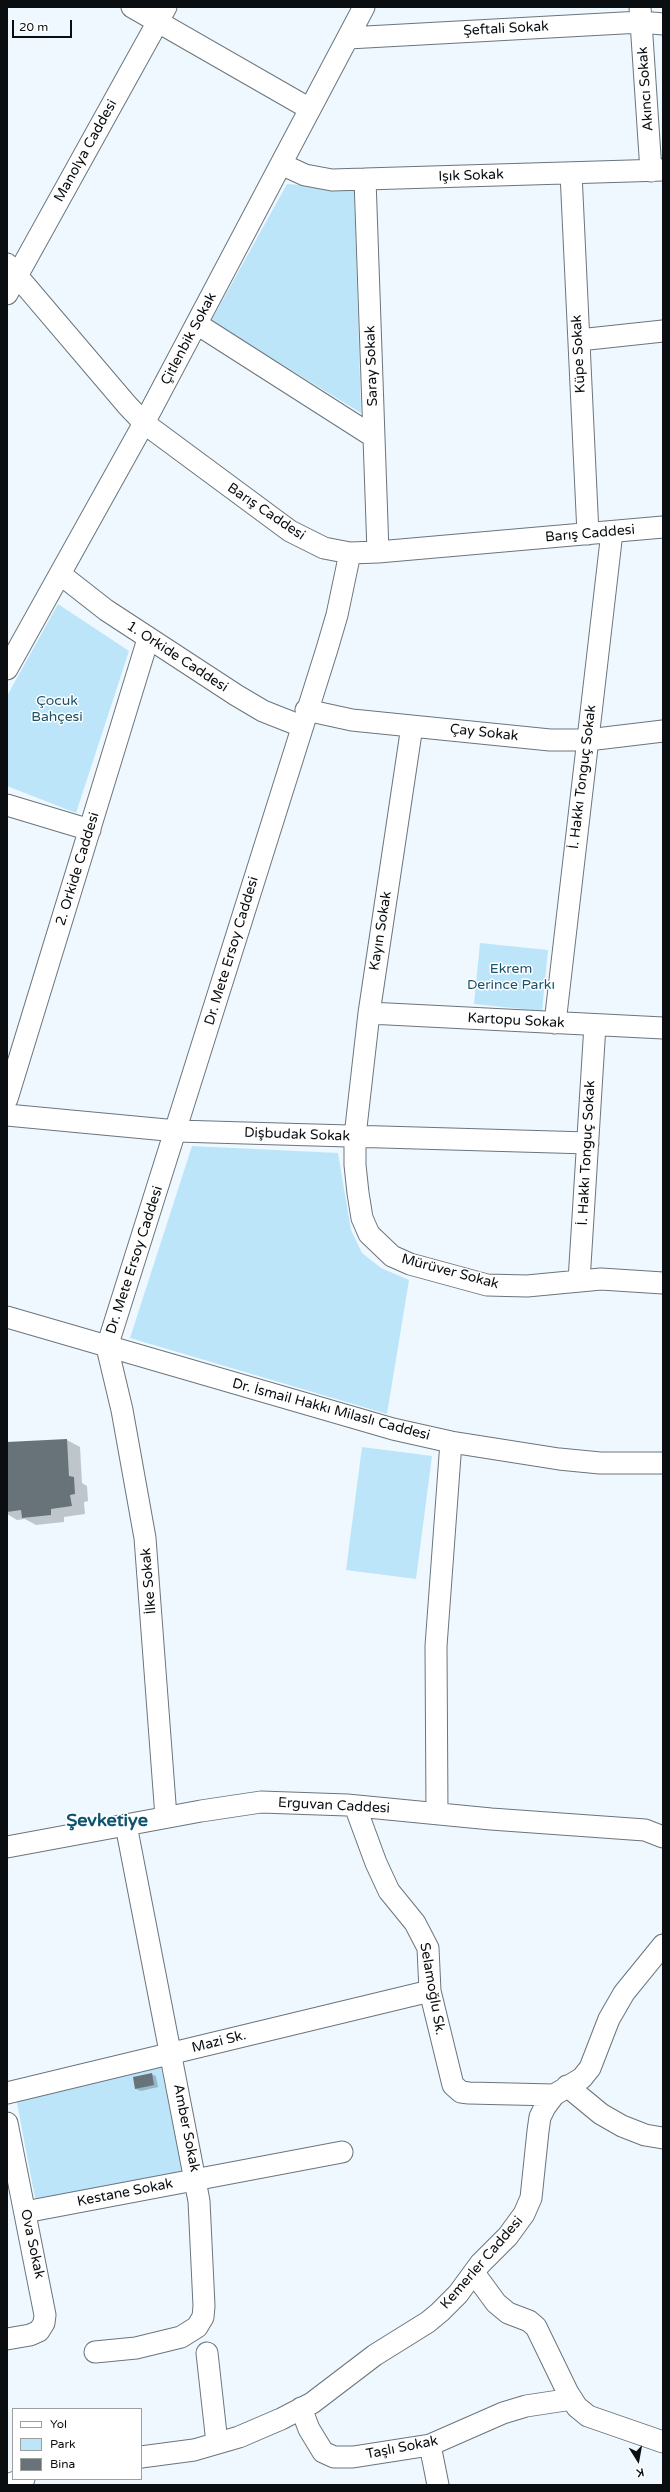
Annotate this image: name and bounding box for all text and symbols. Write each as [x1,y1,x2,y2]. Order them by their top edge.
scale bar [14,12,74,38]
street label: Şeftali Sokak [463,18,549,40]
text: 20 m [19,20,48,34]
street label: Akıncı Sokak [635,46,657,132]
street label: Manolya Caddesi [51,97,121,205]
street label: Işık Sokak [438,166,504,186]
street label: Çitlenbik Sokak [158,290,220,388]
street label: Küpe Sokak [569,314,589,394]
street label: Saray Sokak [362,325,382,407]
street label: Barış Caddesi [224,480,308,544]
street label: Barış Caddesi [544,522,636,546]
street label: 1. Orkide Caddesi [123,618,231,696]
park label: Çocuk Bahçesi [31,693,83,726]
street label: İ. Hakkı Tonguç Sokak [566,704,600,850]
street label: Çay Sokak [449,721,519,745]
street label: 2. Orkide Caddesi [53,810,103,928]
street label: Dr. Mete Ersoy Caddesi [201,875,263,1027]
street label: Kayın Sokak [366,890,396,972]
park label: Ekrem Derince Parkı [467,961,555,994]
street label: Kartopu Sokak [467,1010,565,1032]
street label: İ. Hakkı Tonguç Sokak [575,1080,599,1226]
street label: Dişbudak Sokak [244,1125,350,1145]
street label: Dr. Mete Ersoy Caddesi [103,1184,167,1336]
street label: Mürüver Sokak [399,1251,501,1293]
street label: Dr. İsmail Hakkı Milaslı Caddesi [230,1375,432,1445]
street label: İlke Sokak [138,1547,160,1615]
street label: Erguvan Caddesi [278,1795,390,1817]
district label: Şevketiye [66,1810,148,1832]
street label: Selamoğlu Sk. [416,1941,448,2037]
street label: Mazi Sk. [190,2027,248,2057]
street label: Amber Sokak [169,2083,203,2173]
street label: Kestane Sokak [76,2175,174,2211]
street label: Ova Sokak [16,2208,48,2280]
street label: Kemerler Caddesi [437,2213,527,2313]
legend [12,2408,142,2480]
text: Yol [50,2417,67,2431]
street label: Taşlı Sokak [365,2433,439,2463]
text: Park [50,2437,76,2451]
north arrow [618,2440,658,2480]
text: Bina [50,2457,75,2471]
text: K [636,2465,645,2479]

